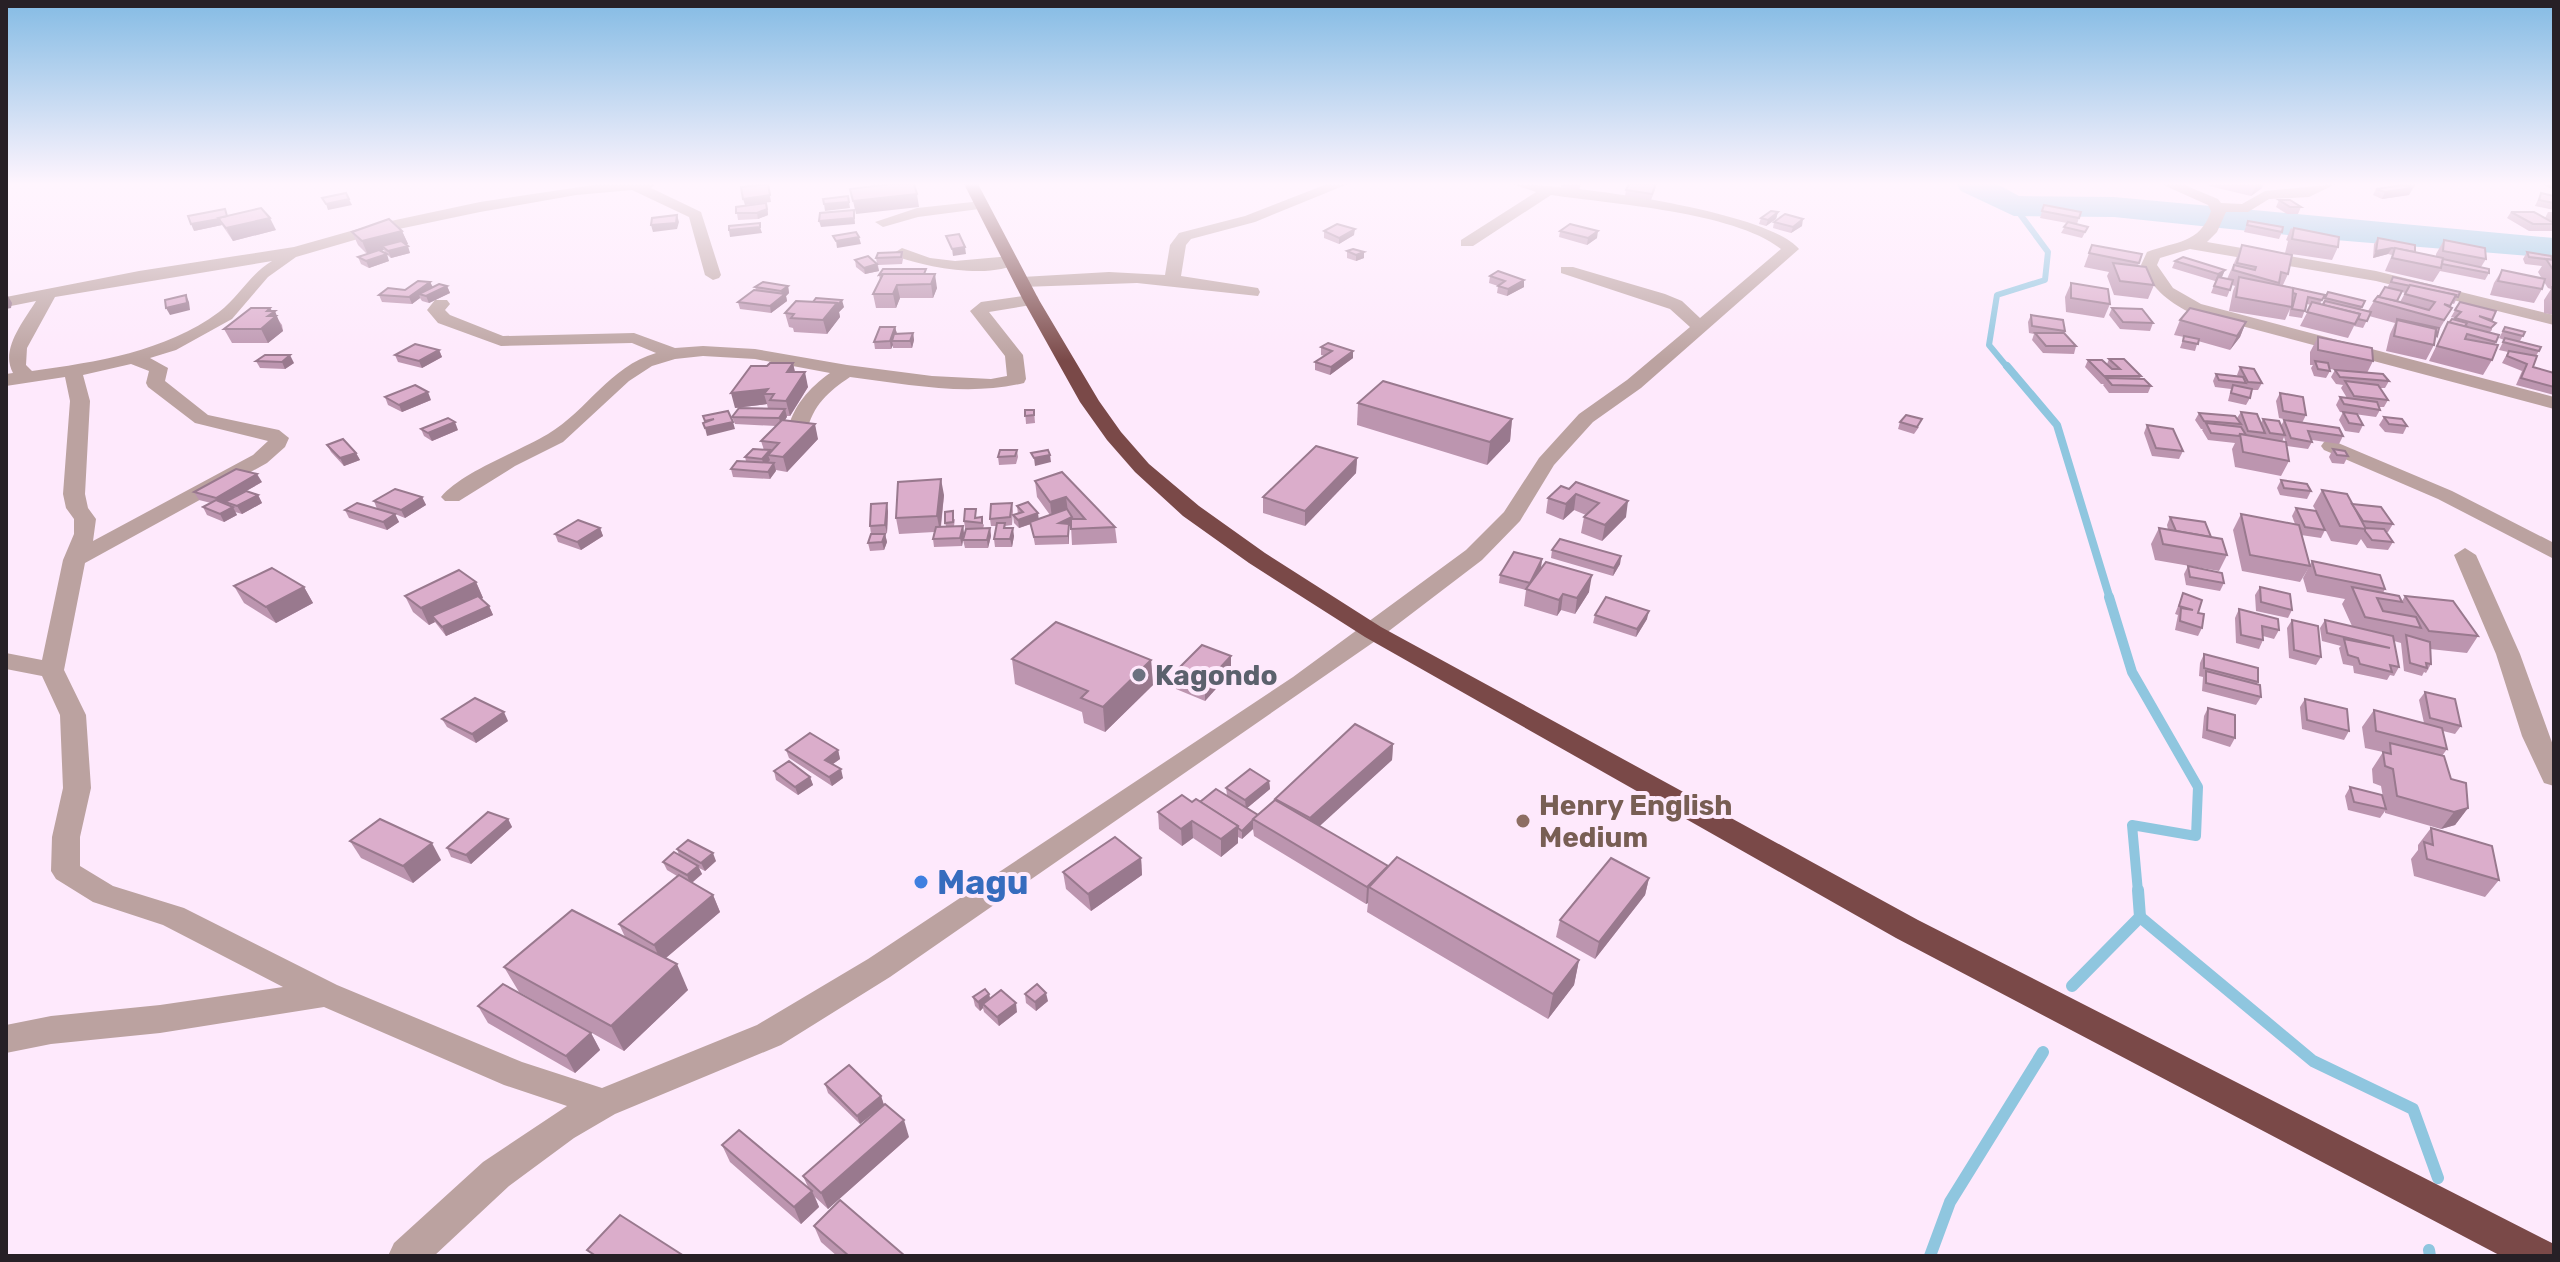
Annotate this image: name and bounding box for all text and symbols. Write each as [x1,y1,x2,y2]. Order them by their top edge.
place label: Kagondo [1155,659,1278,692]
marker: Kagondo [1130,666,1148,684]
place label: Henry English Medium [1539,789,1733,854]
marker: Henry English Medium [1514,812,1532,830]
place label: Magu [937,862,1029,903]
marker: Magu [912,873,930,891]

